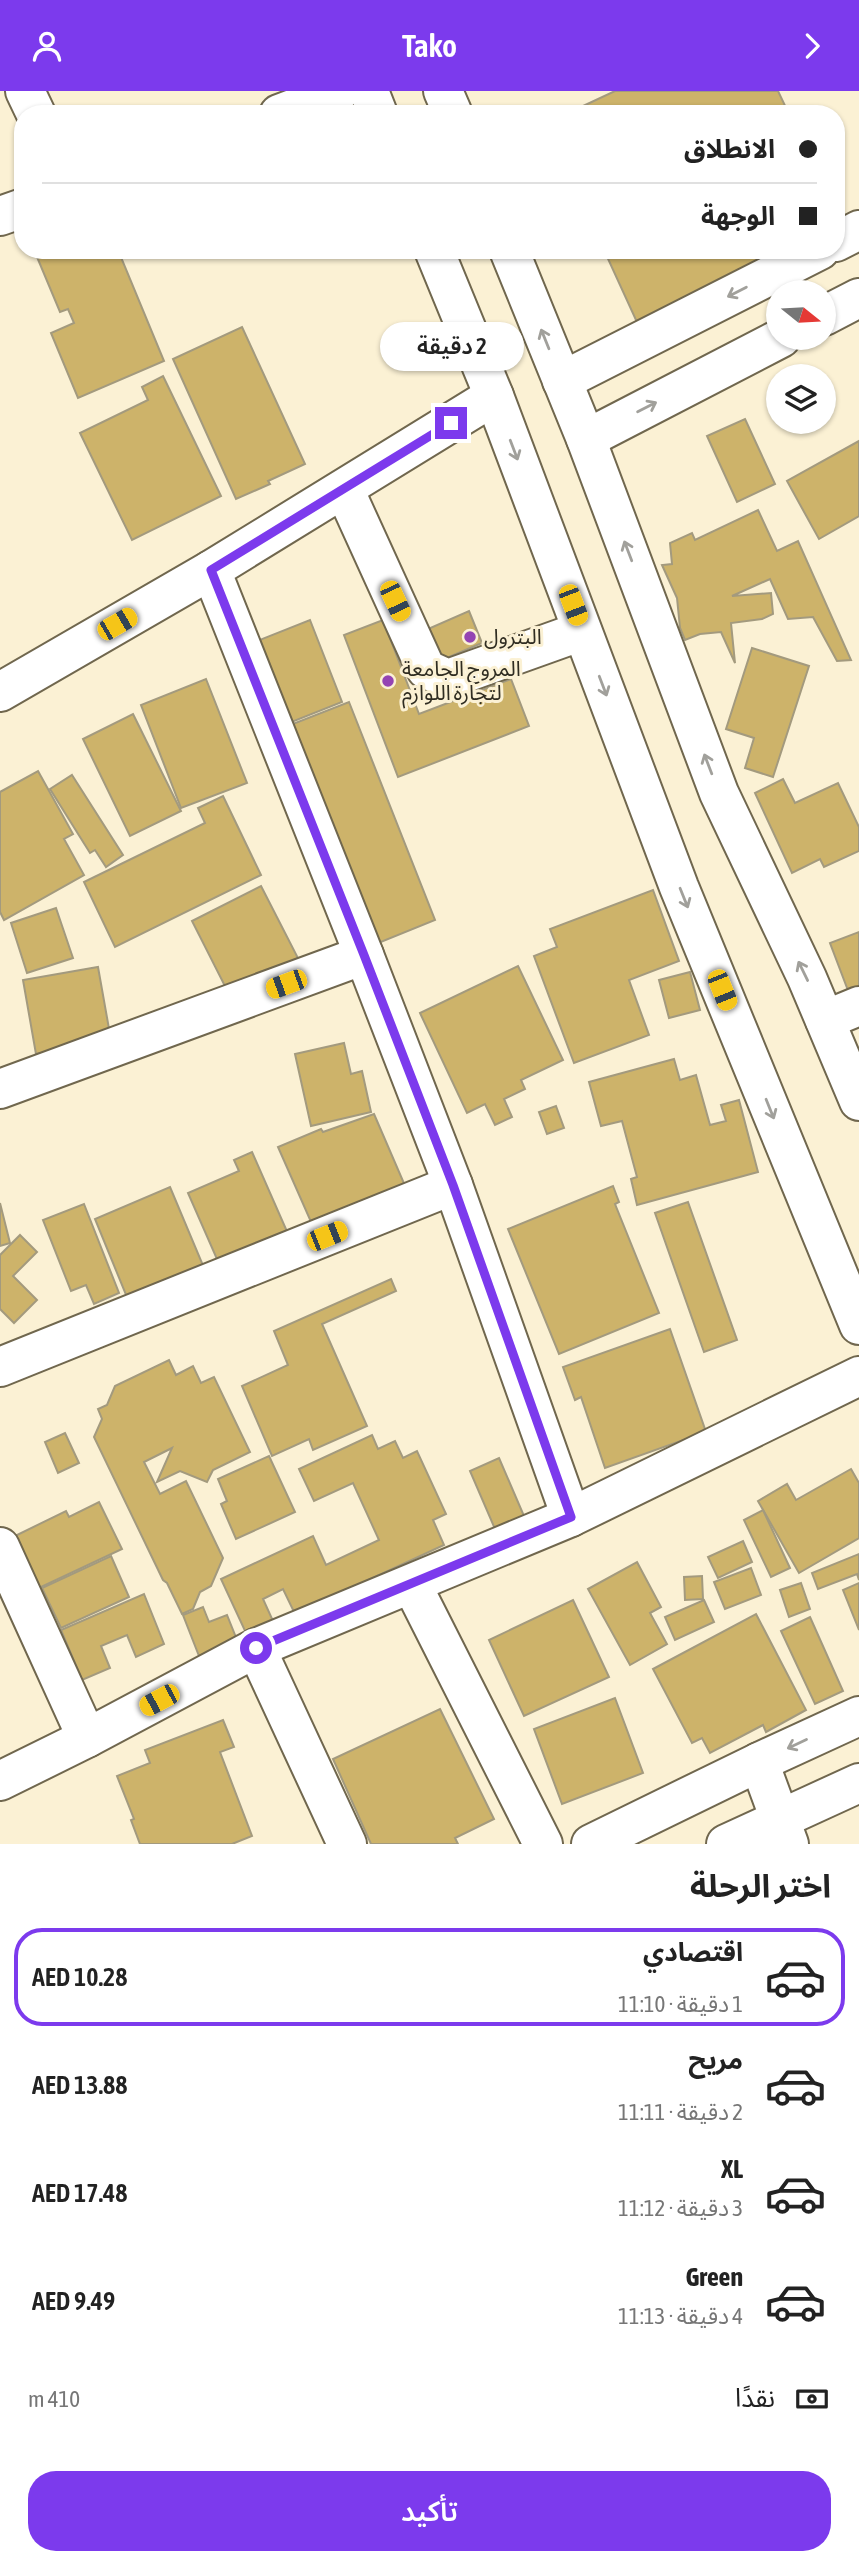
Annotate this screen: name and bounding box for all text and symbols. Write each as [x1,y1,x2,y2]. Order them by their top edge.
icon: person [28,27,66,65]
text: Tako [402,27,457,64]
icon: forward [793,27,831,65]
text: الانطلاق [684,134,775,164]
text: الوجهة [701,201,775,231]
north arrow [766,280,836,350]
map controls [766,280,836,434]
one-way arrow [727,286,748,300]
callout: 2 دقيقة [379,321,523,371]
one-way arrow [538,329,551,350]
text: 2 دقيقة [417,333,487,359]
button: layers [766,364,836,434]
one-way arrow [636,400,656,414]
route end [435,407,467,439]
one-way arrow [509,439,522,460]
one-way arrow [621,541,633,562]
car [377,578,414,624]
car [556,582,591,628]
car [94,604,141,644]
place label: البترول [484,624,542,649]
marker: البترول [462,629,478,645]
place label: المروج الجامعة لتجارة اللوازم [402,656,521,709]
marker: المروج الجامعة لتجارة اللوازم [380,673,396,689]
one-way arrow [598,674,610,696]
one-way arrow [701,754,713,775]
one-way arrow [678,887,691,909]
one-way arrow [796,961,809,982]
car [263,967,310,1001]
car [705,967,740,1013]
one-way arrow [765,1098,778,1119]
car [304,1218,351,1254]
route start [240,1632,272,1664]
car [136,1681,183,1719]
one-way arrow [787,1738,808,1751]
text: اختر الرحلة [690,1867,831,1904]
text: اقتصادي [643,1937,743,1967]
icon: car [764,1946,827,2009]
text: AED 10.28 [32,1962,127,1992]
text: 1 دقيقة · 11:10 [618,1991,743,2017]
text: مريح [688,2045,743,2075]
icon: car [764,2054,827,2117]
text: AED 13.88 [32,2070,127,2100]
text: 2 دقيقة · 11:11 [618,2099,743,2125]
text: XL [721,2154,743,2184]
icon: car [764,2162,827,2225]
text: AED 17.48 [32,2178,127,2208]
text: 3 دقيقة · 11:12 [618,2195,743,2221]
text: Green [685,2262,743,2292]
icon: car [764,2270,827,2333]
text: AED 9.49 [32,2286,115,2316]
text: 4 دقيقة · 11:13 [618,2303,743,2329]
icon: cash [793,2380,831,2418]
text: نقدًا [735,2383,775,2413]
text: 410 m [28,2386,80,2412]
button: تأكيد [28,2471,831,2551]

